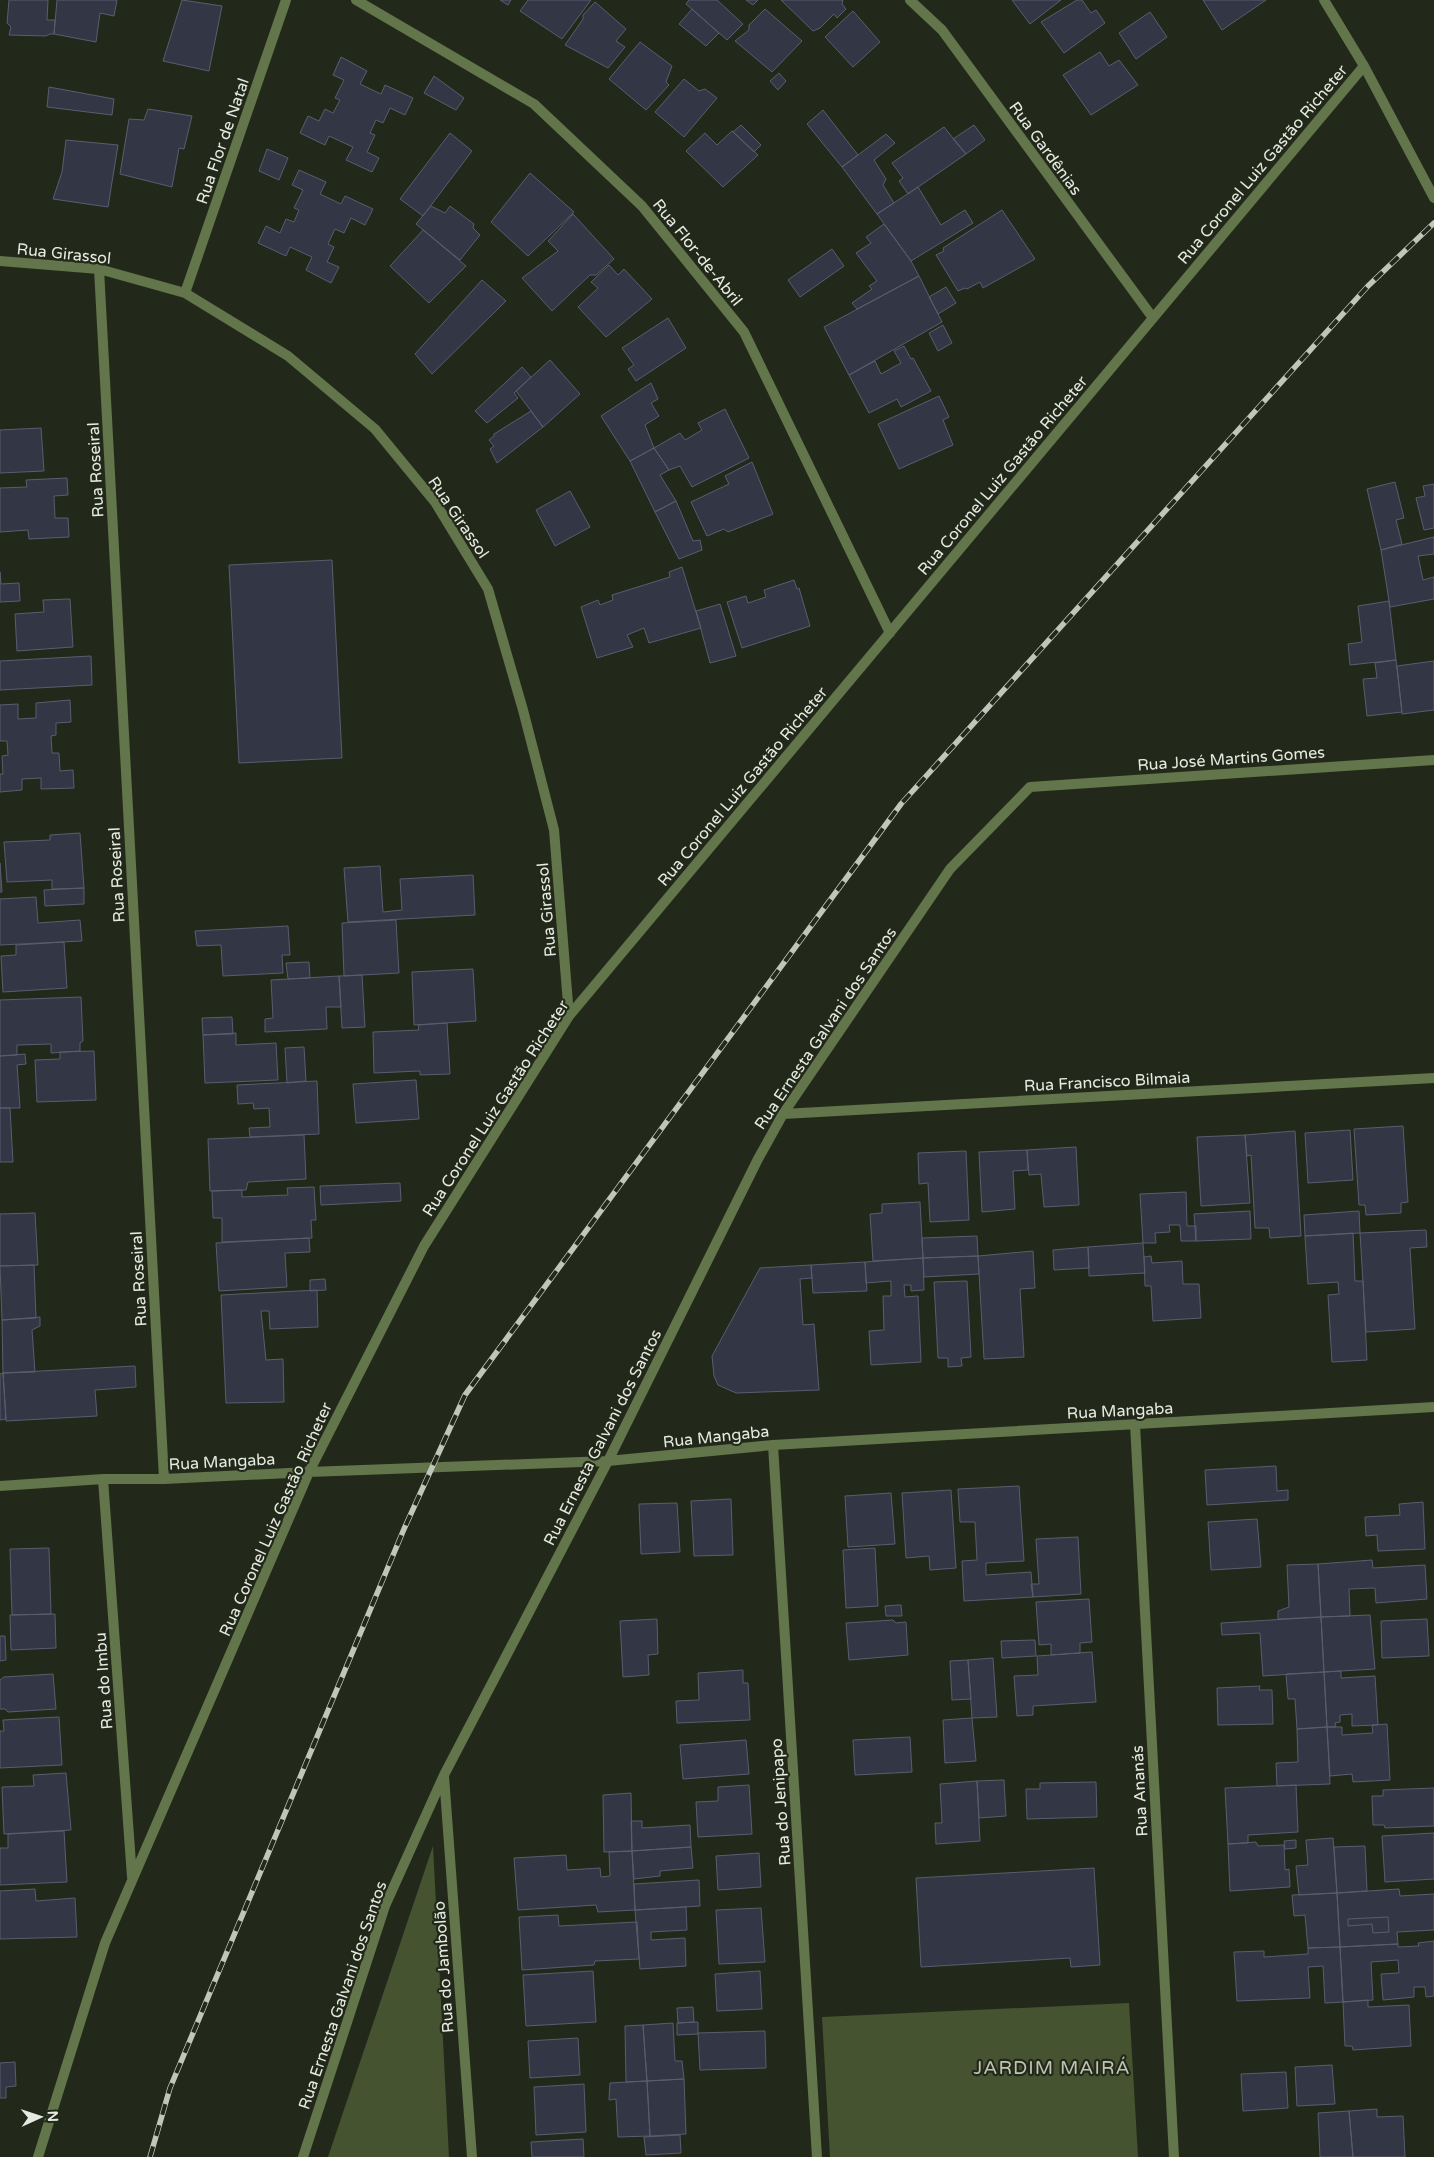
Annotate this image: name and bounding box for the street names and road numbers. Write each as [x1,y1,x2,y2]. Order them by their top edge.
street label: Rua Coronel Luiz Gastão Richeter [1173,60,1353,268]
street label: Rua Flor de Natal [192,76,254,207]
street label: Rua Gardênias [1005,98,1086,199]
street label: Rua Flor-de-Abril [648,195,746,310]
street label: Rua Girassol [16,239,112,269]
street label: Rua Coronel Luiz Gastão Richeter [913,371,1093,579]
street label: Rua Roseiral [84,422,108,518]
street label: Rua Girassol [423,473,493,562]
street label: Rua Coronel Luiz Gastão Richeter [653,682,833,890]
street label: Rua José Martins Gomes [1137,742,1325,776]
street label: Rua Roseiral [105,827,129,923]
street label: Rua Girassol [533,862,561,958]
street label: Rua Ernesta Galvani dos Santos [750,923,901,1134]
street label: Rua Coronel Luiz Gastão Richeter [418,996,574,1221]
street label: Rua Francisco Bilmaia [1023,1068,1191,1096]
street label: Rua Roseiral [127,1231,151,1327]
street label: Rua Ernesta Galvani dos Santos [539,1326,666,1549]
street label: Rua Coronel Luiz Gastão Richeter [215,1398,337,1640]
street label: Rua Mangaba [1066,1398,1174,1424]
street label: Rua Mangaba [662,1421,770,1453]
street label: Rua Mangaba [168,1449,276,1475]
street label: Rua do Imbu [91,1632,117,1730]
street label: Rua do Jenipapo [767,1738,795,1866]
street label: Rua Ananás [1128,1745,1152,1837]
street label: Rua Ernesta Galvani dos Santos [294,1879,391,2112]
street label: Rua do Jambolão [429,1900,459,2033]

